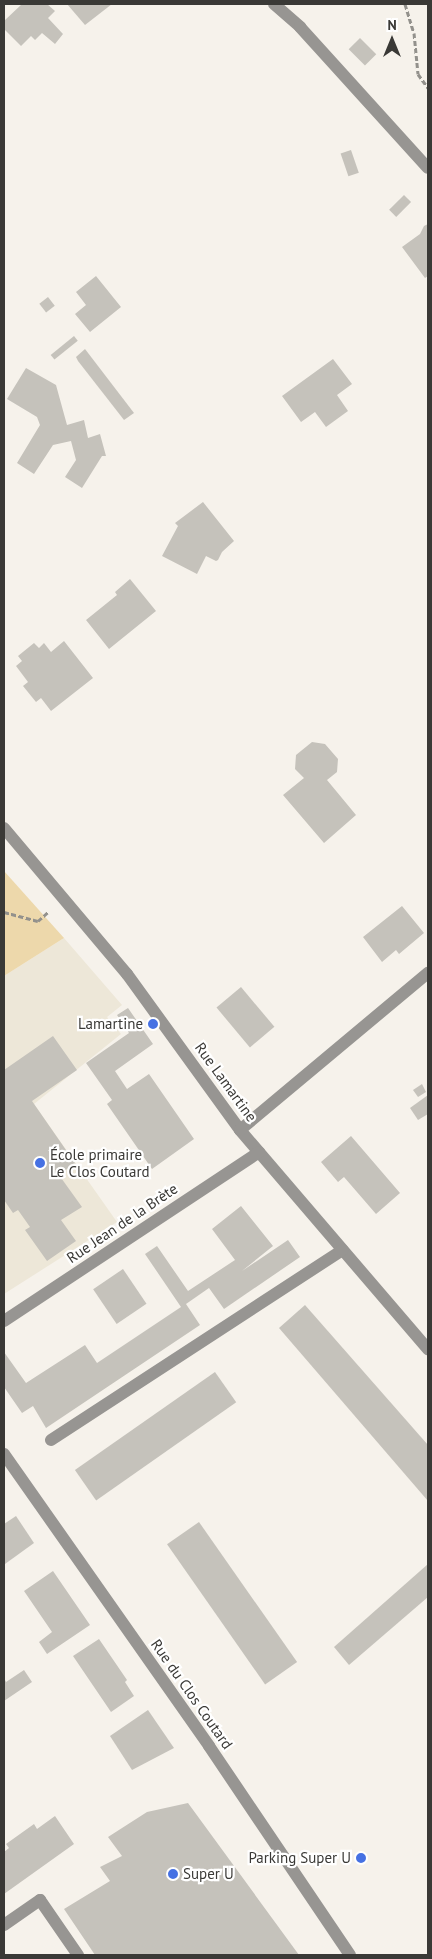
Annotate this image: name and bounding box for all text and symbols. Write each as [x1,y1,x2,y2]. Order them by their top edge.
north arrow [367,15,417,65]
text: N [387,16,397,34]
place label: Lamartine [78,1015,143,1033]
marker: Lamartine [147,1018,159,1030]
street label: Rue Lamartine [191,1039,261,1125]
place label: École primaire Le Clos Coutard [50,1145,150,1180]
marker: École primaire Le Clos Coutard [34,1157,46,1169]
street label: Rue Jean de la Brète [63,1179,181,1267]
street label: Rue du Clos Coutard [147,1636,237,1752]
place label: Parking Super U [248,1849,351,1867]
marker: Parking Super U [355,1852,367,1864]
place label: Super U [183,1865,234,1883]
marker: Super U [167,1868,179,1880]

